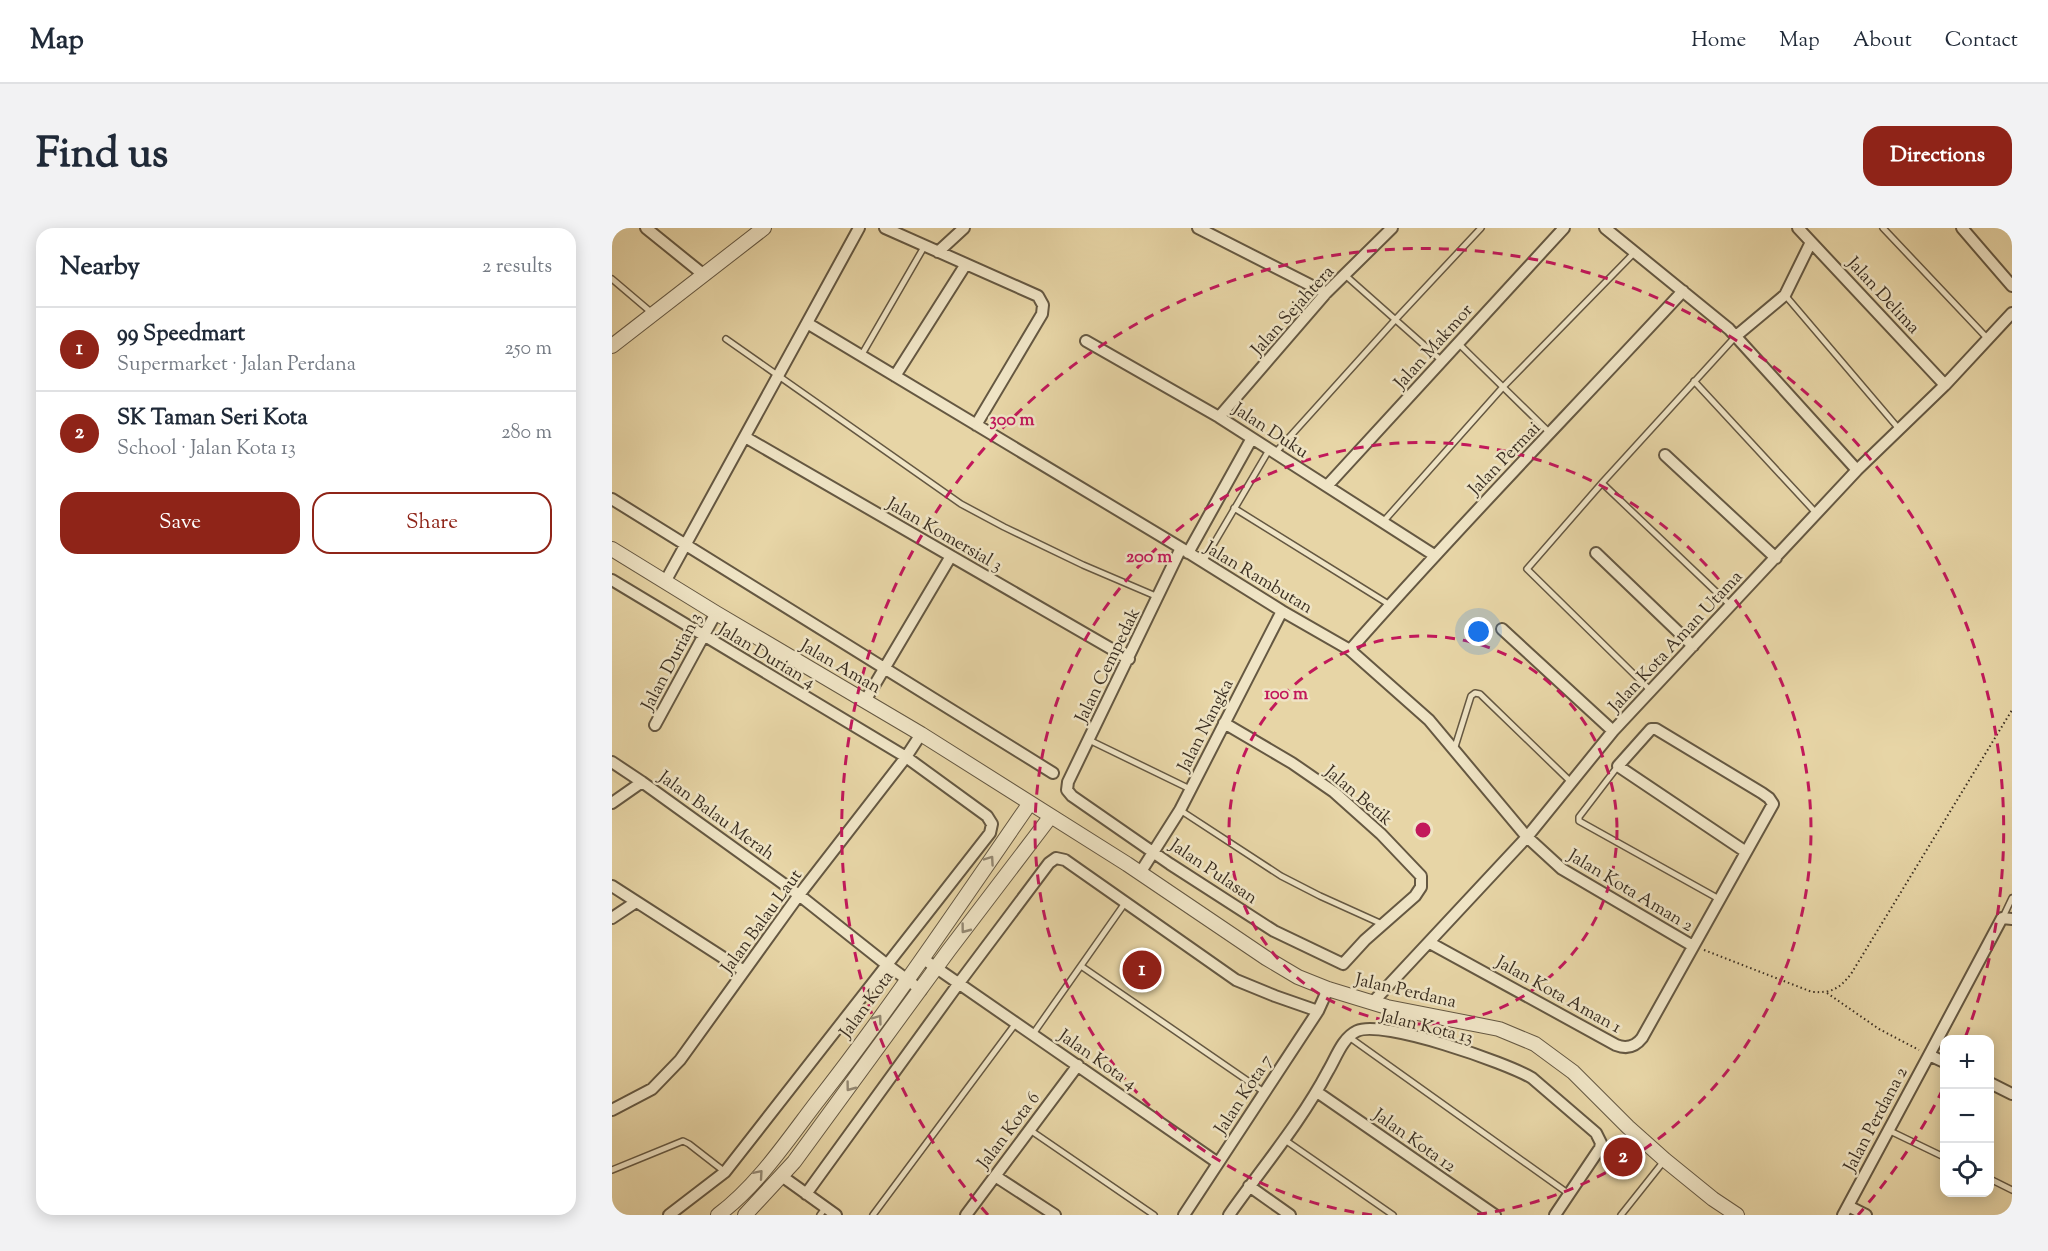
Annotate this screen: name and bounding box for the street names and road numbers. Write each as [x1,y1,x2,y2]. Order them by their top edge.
street label: Jalan Delima [1839,251,1925,341]
street label: Jalan Sejahtera [1245,260,1341,363]
street label: Jalan Makmor [1388,299,1480,397]
street label: Jalan Duku [1226,397,1313,466]
street label: Jalan Permai [1463,417,1547,503]
street label: Jalan Komersial 3 [880,492,1007,579]
street label: Jalan Rambutan [1198,535,1317,622]
street label: Jalan Kota Aman Utama [1603,565,1749,720]
street label: Jalan Cempedak [1069,604,1148,729]
street label: Jalan Durian 3 [636,608,710,717]
street label: Jalan Durian 4 [711,617,820,696]
street label: Jalan Aman [794,634,886,702]
street label: Jalan Nangka [1172,675,1241,778]
street label: Jalan Betik [1317,760,1398,833]
street label: Jalan Balau Merah [651,765,780,868]
street label: Jalan Pulasan [1163,833,1262,912]
street label: Jalan Kota Aman 2 [1561,843,1698,940]
street label: Jalan Balau Laut [715,865,809,981]
street label: Jalan Kota Aman 1 [1490,950,1626,1041]
street label: Jalan Kota [834,966,901,1045]
street label: Jalan Perdana [1351,967,1459,1016]
street label: Jalan Kota 13 [1376,1004,1476,1052]
street label: Jalan Kota 4 [1051,1023,1141,1097]
street label: Jalan Kota 7 [1209,1050,1280,1141]
street label: Jalan Perdana 2 [1838,1062,1916,1178]
street label: Jalan Kota 6 [971,1087,1047,1176]
street label: Jalan Kota 12 [1366,1103,1461,1180]

